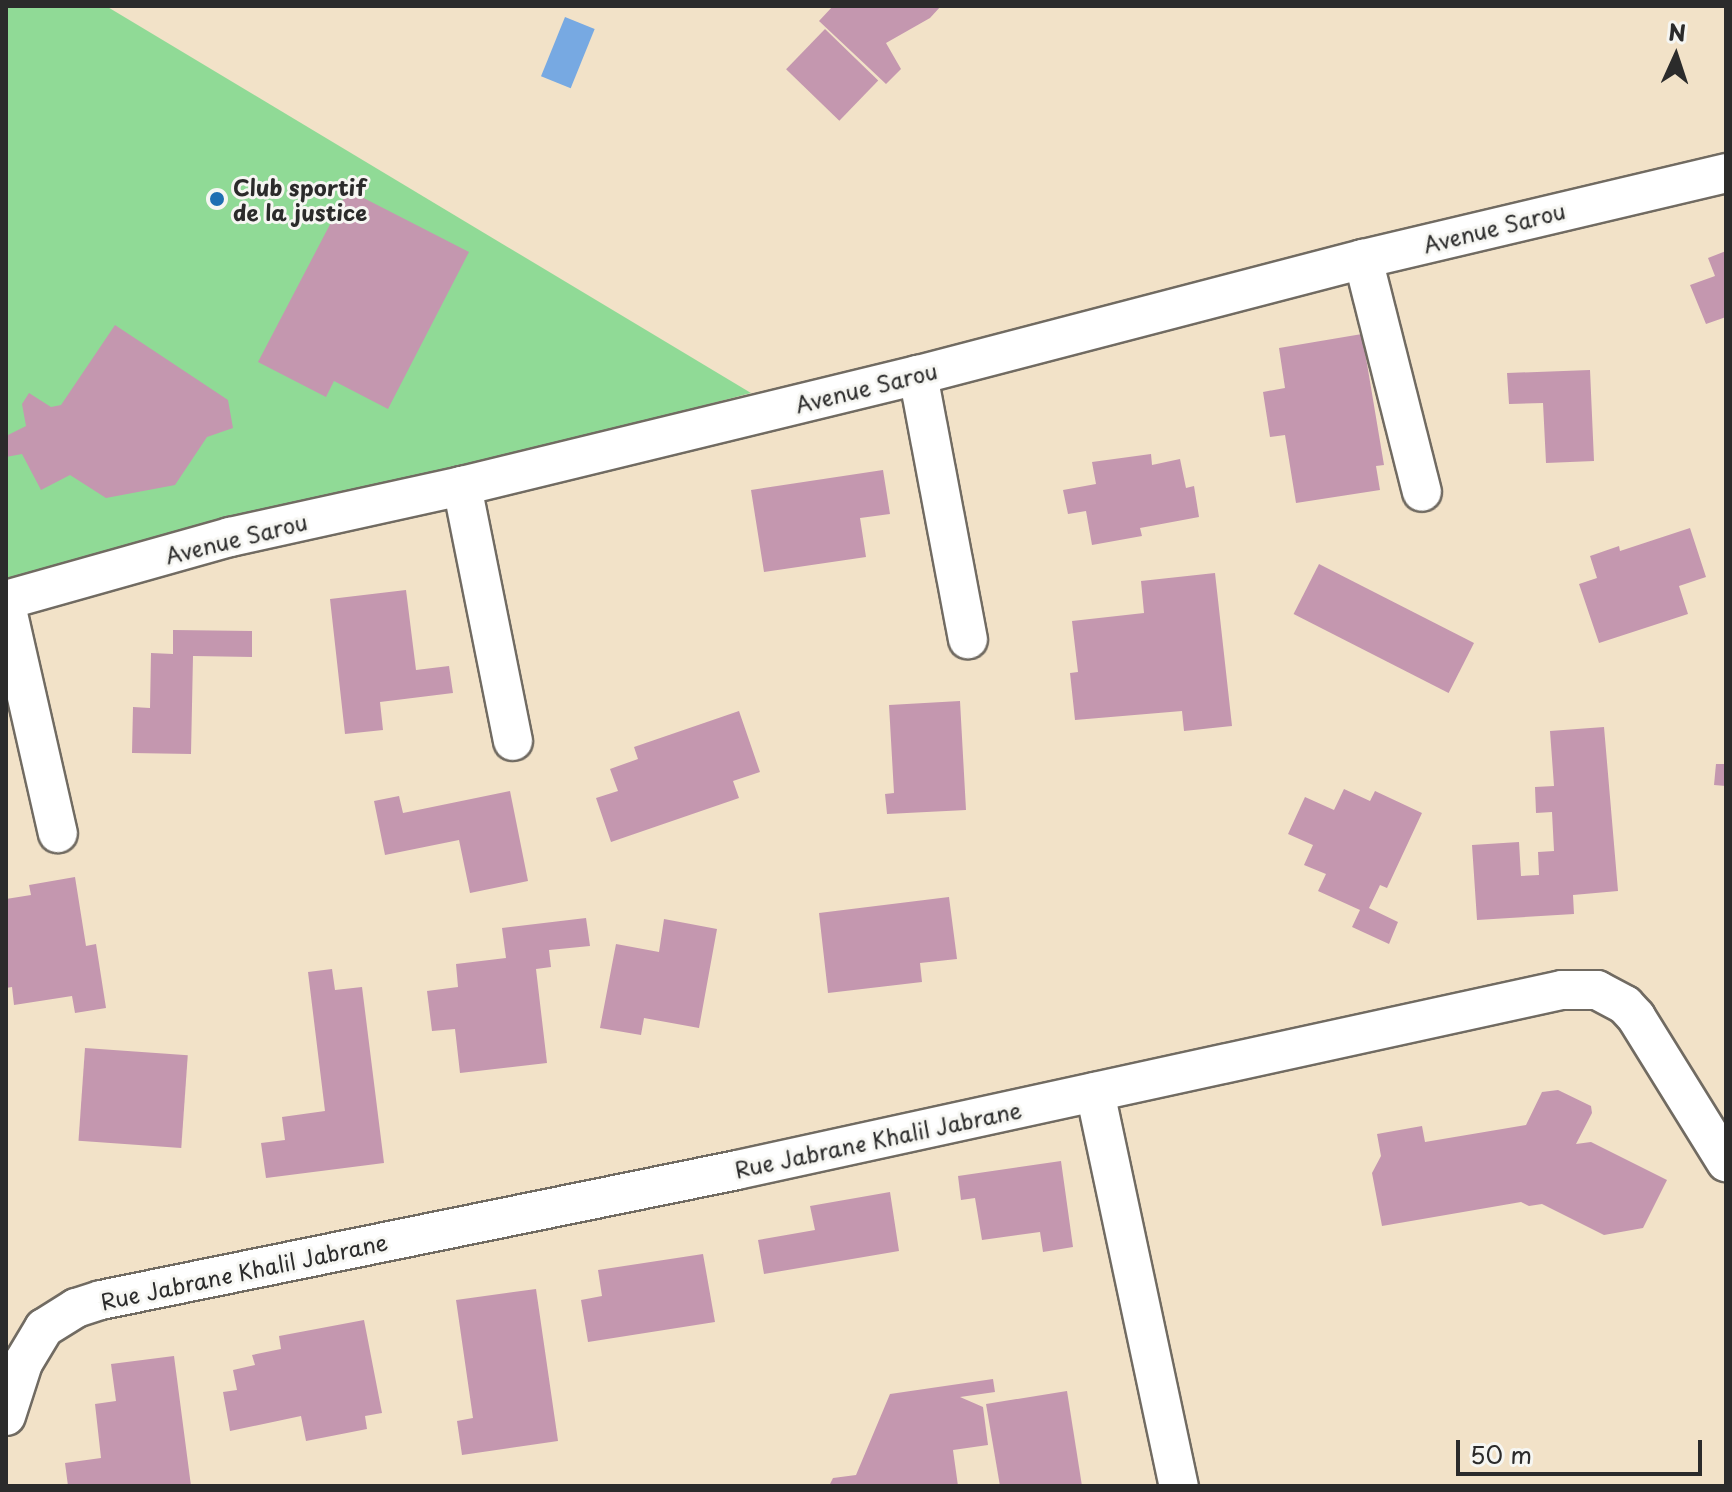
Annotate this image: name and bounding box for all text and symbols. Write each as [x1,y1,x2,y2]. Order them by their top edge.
text: N [1668,15,1687,48]
north arrow [1636,16,1716,96]
place label: Club sportif de la justice [233,173,368,224]
marker: Club sportif de la justice [208,190,226,208]
street label: Avenue Sarou [1421,197,1567,257]
street label: Avenue Sarou [793,357,939,417]
street label: Avenue Sarou [163,508,309,568]
street label: Rue Jabrane Khalil Jabrane [730,1095,1026,1183]
street label: Rue Jabrane Khalil Jabrane [96,1227,392,1315]
scale bar [1460,1424,1706,1474]
text: 50 m [1470,1436,1532,1472]

